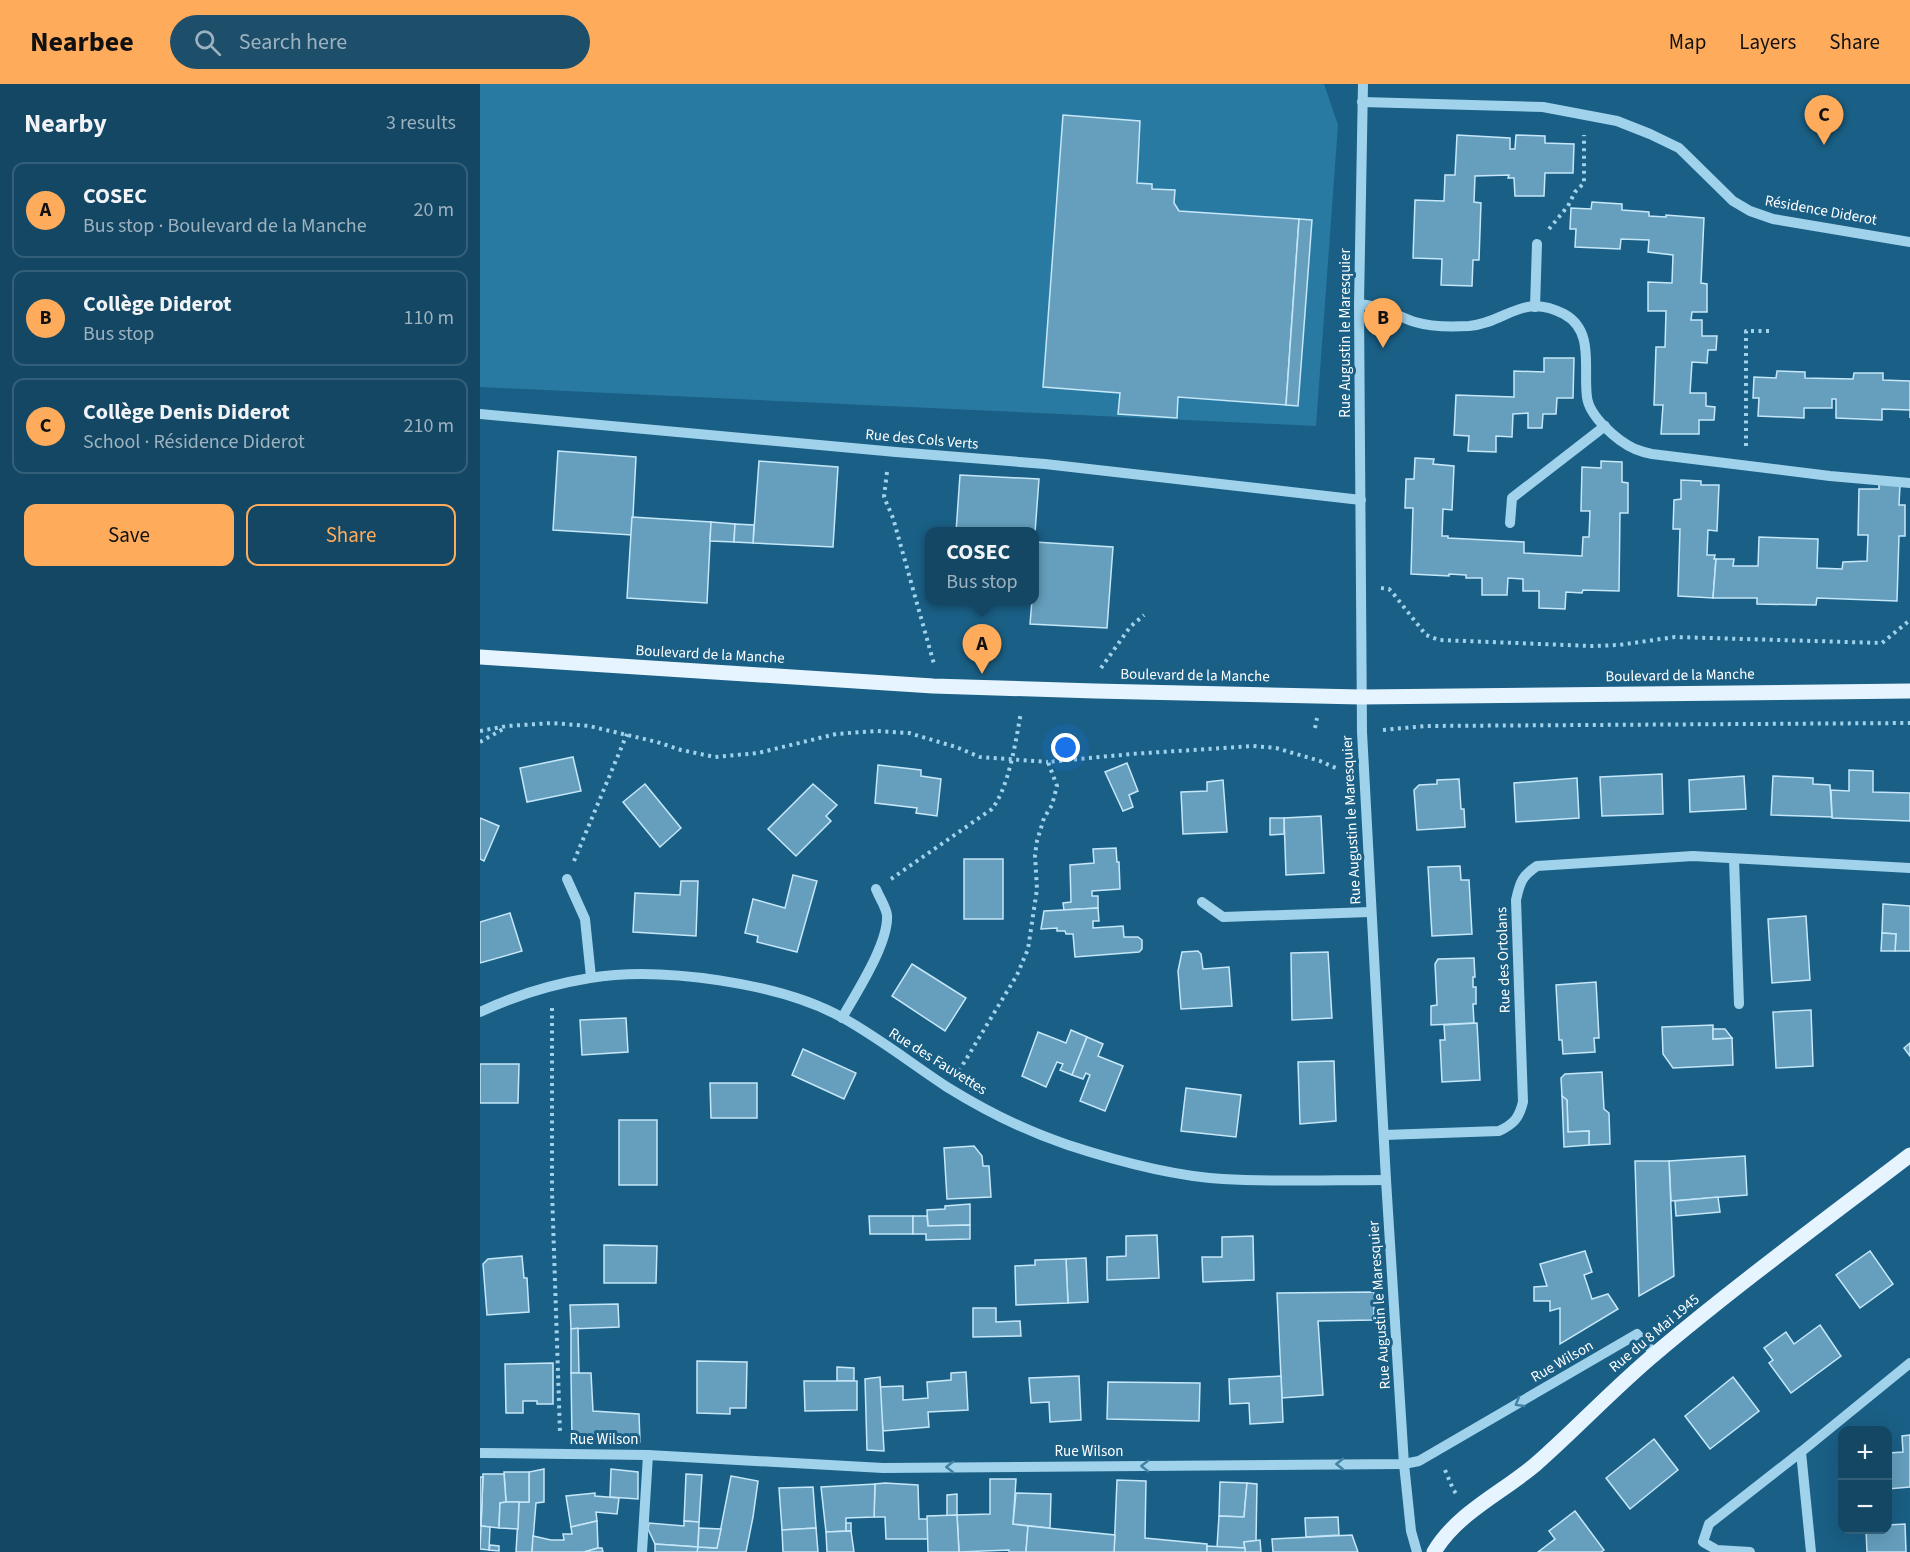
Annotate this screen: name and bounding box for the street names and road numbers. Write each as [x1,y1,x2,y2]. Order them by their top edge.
street label: Résidence Diderot [1763,190,1879,231]
street label: Rue Augustin le Maresquier [1335,248,1356,418]
street label: Rue des Cols Verts [865,424,979,455]
street label: Boulevard de la Manche [635,640,785,669]
street label: Boulevard de la Manche [1120,664,1270,687]
street label: Boulevard de la Manche [1605,664,1755,687]
street label: Rue Augustin le Maresquier [1337,734,1366,905]
street label: Rue des Ortolans [1491,907,1516,1013]
street label: Rue des Fauvettes [885,1023,991,1100]
street label: Rue Augustin le Maresquier [1363,1219,1396,1390]
street label: Rue du 8 Mai 1945 [1605,1289,1704,1377]
street label: Rue Wilson [1527,1335,1597,1388]
street label: Rue Wilson [569,1429,639,1450]
street label: Rue Wilson [1054,1441,1124,1462]

